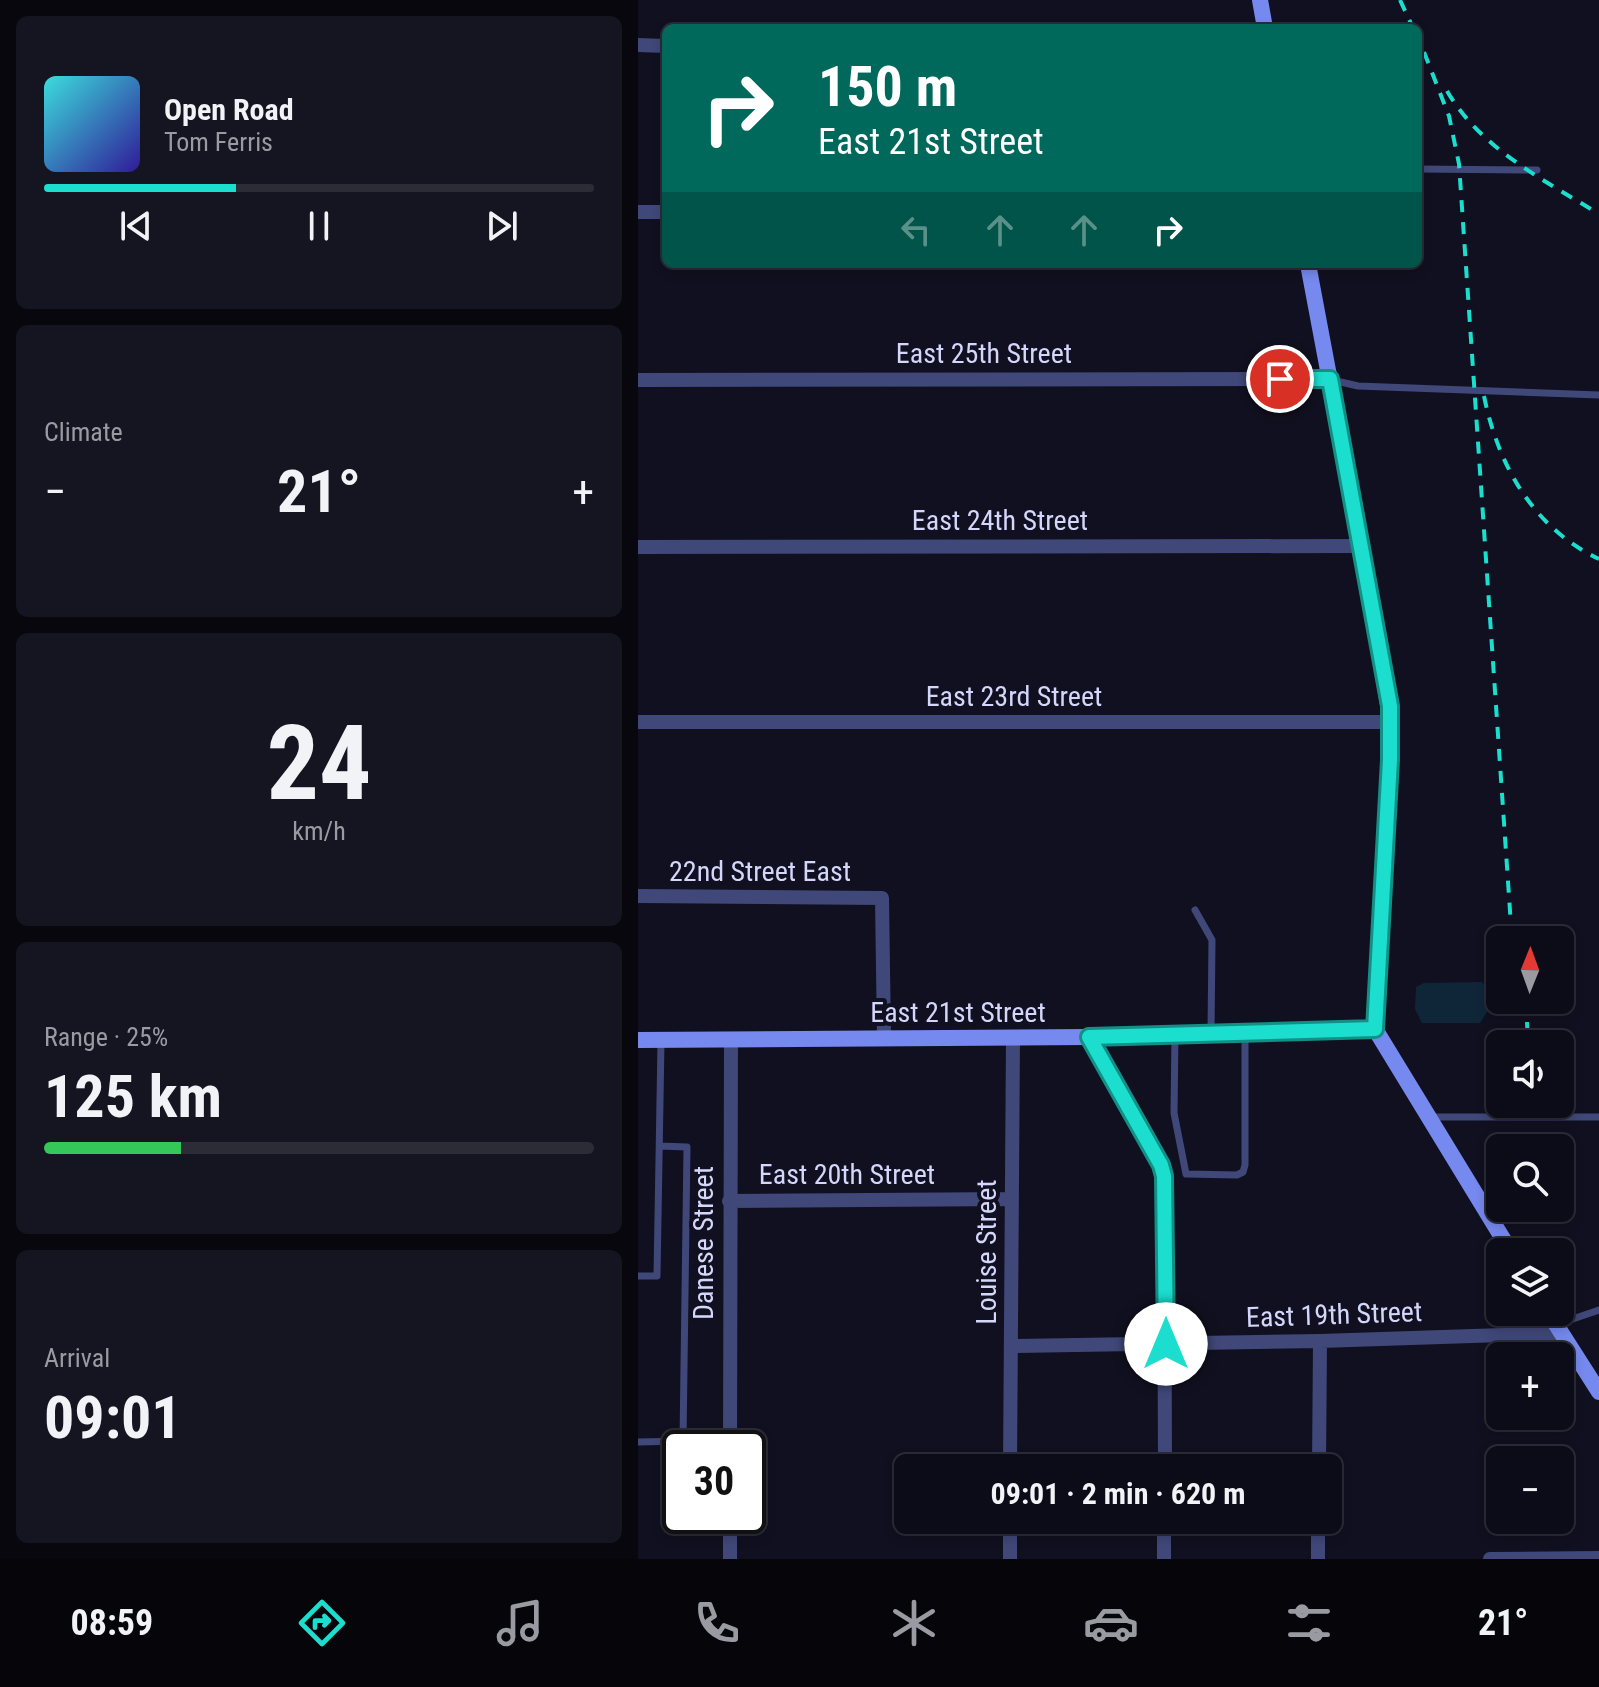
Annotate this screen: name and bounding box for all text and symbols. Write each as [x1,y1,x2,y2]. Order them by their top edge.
text: 150 m [818,54,957,120]
icon: right [686,56,790,160]
text: Open Road [164,92,294,127]
text: East 21st Street [818,121,1044,163]
text: Tom Ferris [164,127,273,157]
icon: previous [114,204,158,248]
icon: pause [297,204,341,248]
icon: next [480,204,524,248]
icon: left [894,208,938,252]
icon: ahead [978,208,1022,252]
icon: ahead [1062,208,1106,252]
icon: right [1146,208,1190,252]
street label: East 25th Street [896,337,1072,370]
pin [1246,345,1314,413]
icon: arrive [1258,357,1302,401]
text: Climate [44,417,123,447]
text: 21° [277,456,361,527]
text: − [44,466,66,518]
text: + [572,466,594,518]
street label: East 24th Street [912,504,1088,537]
street label: East 23rd Street [926,680,1102,713]
text: 24 [266,703,372,824]
text: km/h [292,816,346,846]
street label: 22nd Street East [669,855,851,888]
north arrow [1486,926,1574,1014]
map controls [1486,926,1574,1534]
street label: East 21st Street [870,996,1046,1029]
text: Range · 25% [44,1022,168,1052]
button: sound [1486,1030,1574,1118]
text: 125 km [44,1061,222,1132]
button: search [1486,1134,1574,1222]
street label: East 20th Street [759,1158,935,1191]
street label: Danese Street [687,1166,720,1320]
street label: Louise Street [970,1179,1003,1325]
button: layers [1486,1238,1574,1326]
street label: East 19th Street [1245,1295,1423,1334]
position arrow [1124,1302,1208,1386]
button: + [1486,1342,1574,1430]
text: Arrival [44,1343,110,1373]
text: 09:01 [44,1382,182,1453]
speed limit sign: 30 [662,1430,766,1534]
button: − [1486,1446,1574,1534]
text: 09:01 · 2 min · 620 m [991,1476,1245,1511]
icon: directions [294,1595,350,1651]
icon: music [492,1595,548,1651]
icon: phone [689,1595,745,1651]
icon: climate [886,1595,942,1651]
icon: car [1083,1595,1139,1651]
icon: filters [1281,1595,1337,1651]
text: 08:59 [71,1602,153,1644]
text: 21° [1478,1602,1528,1644]

